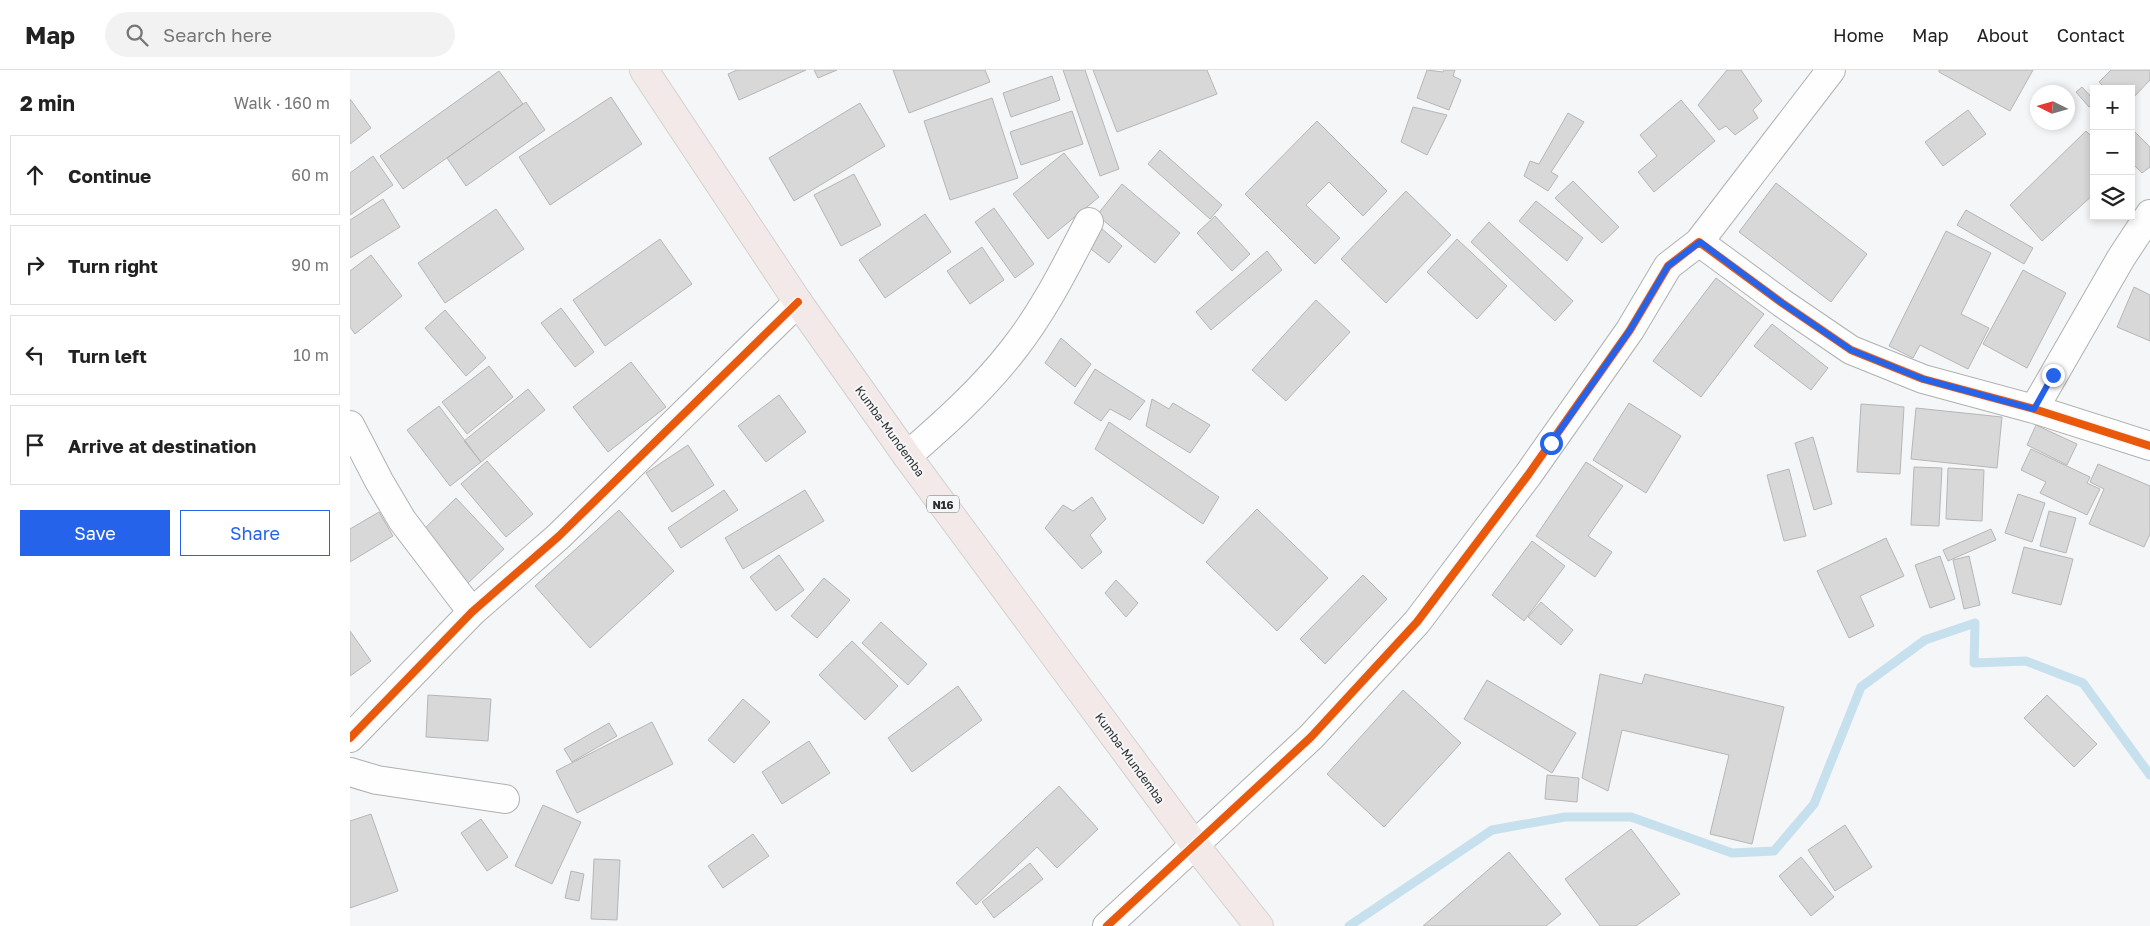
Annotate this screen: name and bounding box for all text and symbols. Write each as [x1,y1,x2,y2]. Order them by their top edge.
search box [105,12,455,57]
text: Map [25,20,75,49]
icon: search [123,21,151,49]
text: Search here [163,23,272,46]
text: Home [1833,24,1884,46]
text: Map [1912,24,1949,46]
text: About [1977,24,2029,46]
text: Contact [2057,24,2125,46]
north arrow [2030,85,2075,130]
map controls [2090,85,2135,220]
button: + [2090,85,2135,130]
text: 2 min [20,90,75,116]
text: Walk · 160 m [234,93,330,113]
button: − [2090,130,2135,175]
icon: ahead [21,161,49,189]
text: Continue [68,164,151,187]
text: 60 m [291,165,329,185]
button: layers [2090,175,2135,220]
icon: right [21,251,49,279]
text: Turn right [68,254,158,277]
text: 90 m [291,255,329,275]
icon: left [21,341,49,369]
text: Turn left [68,344,147,367]
text: 10 m [293,345,329,365]
route end [2042,364,2065,387]
street label: Kumba-Mundemba [852,383,928,479]
icon: arrive [21,431,49,459]
route start [1540,432,1563,455]
text: Arrive at destination [68,434,256,457]
road number: N16 [927,496,959,512]
button: Save [20,510,170,556]
button: Share [180,510,330,556]
street label: Kumba-Mundemba [1092,710,1168,806]

